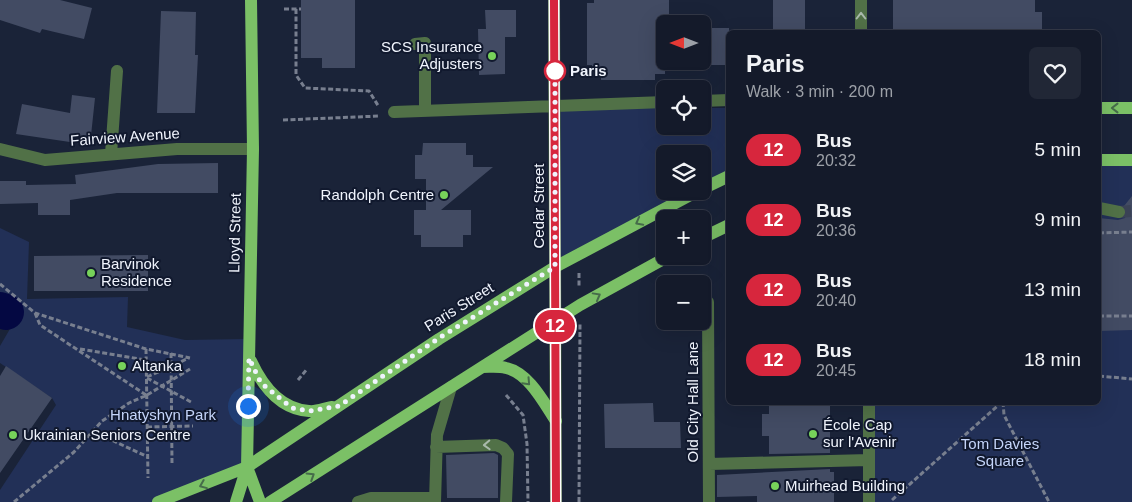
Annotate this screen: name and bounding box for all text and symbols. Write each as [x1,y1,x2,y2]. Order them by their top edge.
one-way arrow [856,12,866,20]
north arrow [656,15,711,70]
map controls [656,15,711,330]
place label: SCS Insurance Adjusters [381,38,482,72]
button: heart [1029,47,1081,99]
marker: SCS Insurance Adjusters [486,50,498,62]
text: Paris [746,50,805,77]
marker: Paris [544,60,566,82]
place label: Paris [570,62,607,79]
button: locate [656,80,711,135]
text: Walk · 3 min · 200 m [746,83,893,100]
one-way arrow [1111,103,1119,113]
street label: Fairview Avenue [70,124,180,149]
text: Bus [816,130,852,151]
text: 5 min [1035,139,1081,160]
text: 12 [763,140,784,160]
button: layers [656,145,711,200]
text: 20:32 [816,152,856,169]
street label: Cedar Street [530,163,547,249]
place label: Randolph Centre [321,186,434,203]
marker: Randolph Centre [438,189,450,201]
street label: Lloyd Street [225,192,244,273]
text: Bus [816,200,852,221]
text: 9 min [1035,209,1081,230]
button: + [656,210,711,265]
text: 12 [763,210,784,230]
one-way arrow [635,216,644,226]
text: 20:36 [816,222,856,239]
place label: Barvinok Residence [101,255,172,289]
marker: Barvinok Residence [85,267,97,279]
text: Bus [816,270,852,291]
button: − [656,275,711,330]
street label: Paris Street [421,278,497,335]
text: 13 min [1024,279,1081,300]
text: 12 [763,280,784,300]
one-way arrow [591,292,600,302]
text: 20:40 [816,292,856,309]
line badge: 12 [532,310,578,342]
text: 12 [545,316,565,336]
text: Bus [816,340,852,361]
street label: Old City Hall Lane [684,342,701,462]
text: 18 min [1024,349,1081,370]
text: 12 [763,350,784,370]
place label: Altanka [132,357,183,374]
marker: Altanka [116,360,128,372]
text: 20:45 [816,362,856,379]
one-way arrow [521,376,530,385]
your location [236,394,261,419]
park label: Hnatyshyn Park [110,406,216,423]
place label: École Cap sur l'Avenir [823,416,896,450]
place label: Ukrainian Seniors Centre [23,426,191,443]
marker: École Cap sur l'Avenir [807,428,819,440]
marker: Ukrainian Seniors Centre [7,429,19,441]
park label: Tom Davies Square [961,435,1039,469]
one-way arrow [483,440,491,450]
one-way arrow [306,473,315,482]
place label: Muirhead Building [785,477,905,494]
one-way arrow [199,479,208,489]
marker: Muirhead Building [769,480,781,492]

